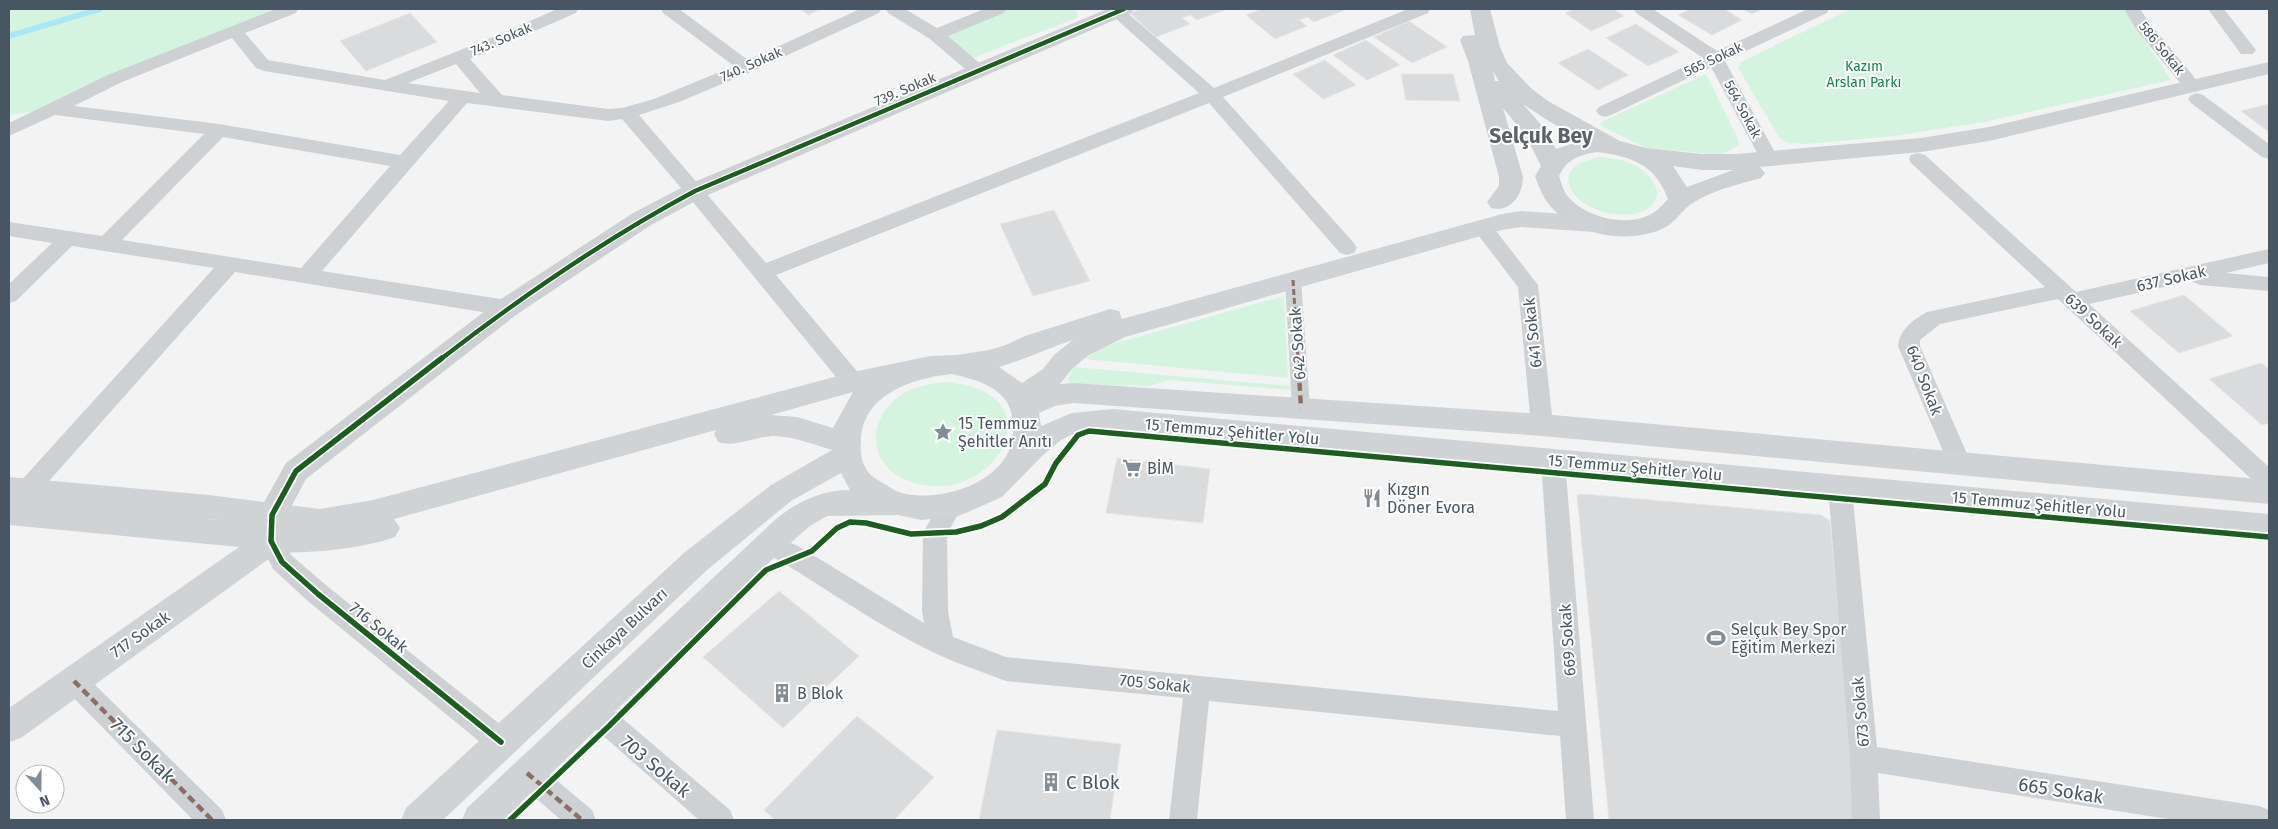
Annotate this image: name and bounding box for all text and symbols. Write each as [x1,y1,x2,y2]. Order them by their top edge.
street label: 586 Sokak [2135,18,2189,79]
street label: 743. Sokak [468,19,535,60]
street label: 565 Sokak [1681,38,1746,80]
street label: 740. Sokak [718,43,785,86]
park label: Kazım Arslan Parkı [1827,58,1901,91]
street label: 739. Sokak [872,69,939,110]
street label: 564 Sokak [1720,77,1765,142]
district label: Selçuk Bey [1489,123,1593,149]
street label: 637 Sokak [2135,261,2208,296]
street label: 639 Sokak [2061,289,2127,352]
street label: 641 Sokak [1519,296,1546,369]
street label: 642 Sokak [1285,307,1309,380]
street label: 640 Sokak [1903,343,1947,418]
place label: 15 Temmuz Şehitler Anıtı [958,414,1052,452]
street label: 15 Temmuz Şehitler Yolu [1144,414,1320,450]
place icon: 15 Temmuz Şehitler Anıtı [932,421,954,443]
street label: 15 Temmuz Şehitler Yolu [1547,450,1723,486]
supermarket icon: BİM [1121,457,1143,479]
place label: BİM [1147,458,1174,478]
place label: Kızgın Döner Evora [1387,480,1475,517]
restaurant icon: Kızgın Döner Evora [1361,487,1383,509]
street label: 15 Temmuz Şehitler Yolu [1951,487,2127,523]
street label: Cinkaya Bulvarı [577,584,671,673]
street label: 716 Sokak [346,598,412,657]
street label: 669 Sokak [1555,602,1579,677]
street label: 717 Sokak [107,607,174,662]
place label: Selçuk Bey Spor Eğitim Merkezi [1731,620,1847,657]
sports icon: Selçuk Bey Spor Eğitim Merkezi [1705,627,1727,649]
street label: 705 Sokak [1119,670,1192,697]
street label: 673 Sokak [1848,675,1873,748]
building icon: B Blok [771,682,793,704]
place label: B Blok [797,684,844,703]
street label: 715 Sokak [106,713,180,788]
street label: 703 Sokak [616,731,695,802]
north arrow [15,764,65,814]
building icon: C Blok [1040,771,1062,793]
place label: C Blok [1066,771,1120,794]
street label: 665 Sokak [2017,772,2105,809]
text: N [37,791,52,810]

